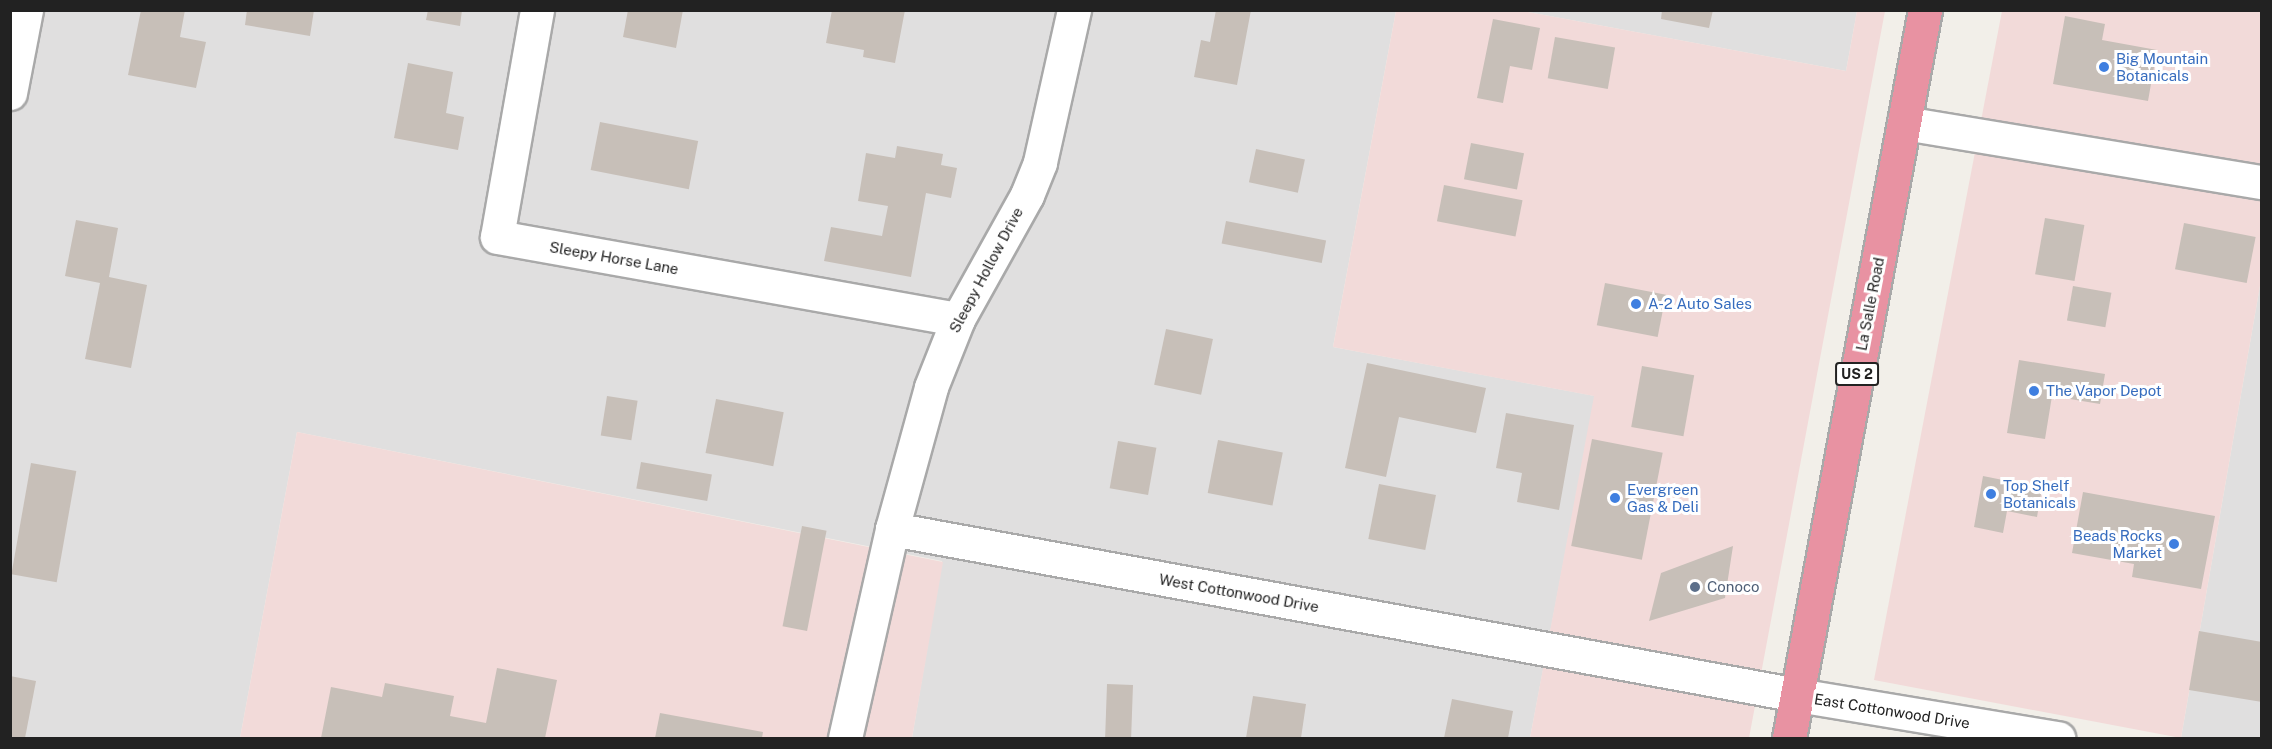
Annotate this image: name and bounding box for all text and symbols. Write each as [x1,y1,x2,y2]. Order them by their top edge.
place label: Big Mountain Botanicals [2116,49,2208,84]
marker: Big Mountain Botanicals [2097,60,2111,74]
street label: Sleepy Hollow Drive [945,204,1027,336]
street label: Sleepy Horse Lane [548,238,680,278]
street label: La Salle Road [1852,256,1888,352]
place label: A-2 Auto Sales [1648,295,1752,313]
marker: A-2 Auto Sales [1629,297,1643,311]
road number: US 2 [1834,363,1880,385]
place label: The Vapor Depot [2046,382,2162,400]
marker: The Vapor Depot [2027,384,2041,398]
place label: Top Shelf Botanicals [2003,476,2076,511]
place label: Evergreen Gas & Deli [1627,480,1699,515]
marker: Top Shelf Botanicals [1984,487,1998,501]
marker: Evergreen Gas & Deli [1608,491,1622,505]
place label: Beads Rocks Market [2073,526,2162,561]
marker: Beads Rocks Market [2167,537,2181,551]
street label: West Cottonwood Drive [1158,570,1320,616]
place label: Conoco [1707,578,1760,596]
marker: Conoco [1688,580,1702,594]
street label: East Cottonwood Drive [1813,690,1971,732]

